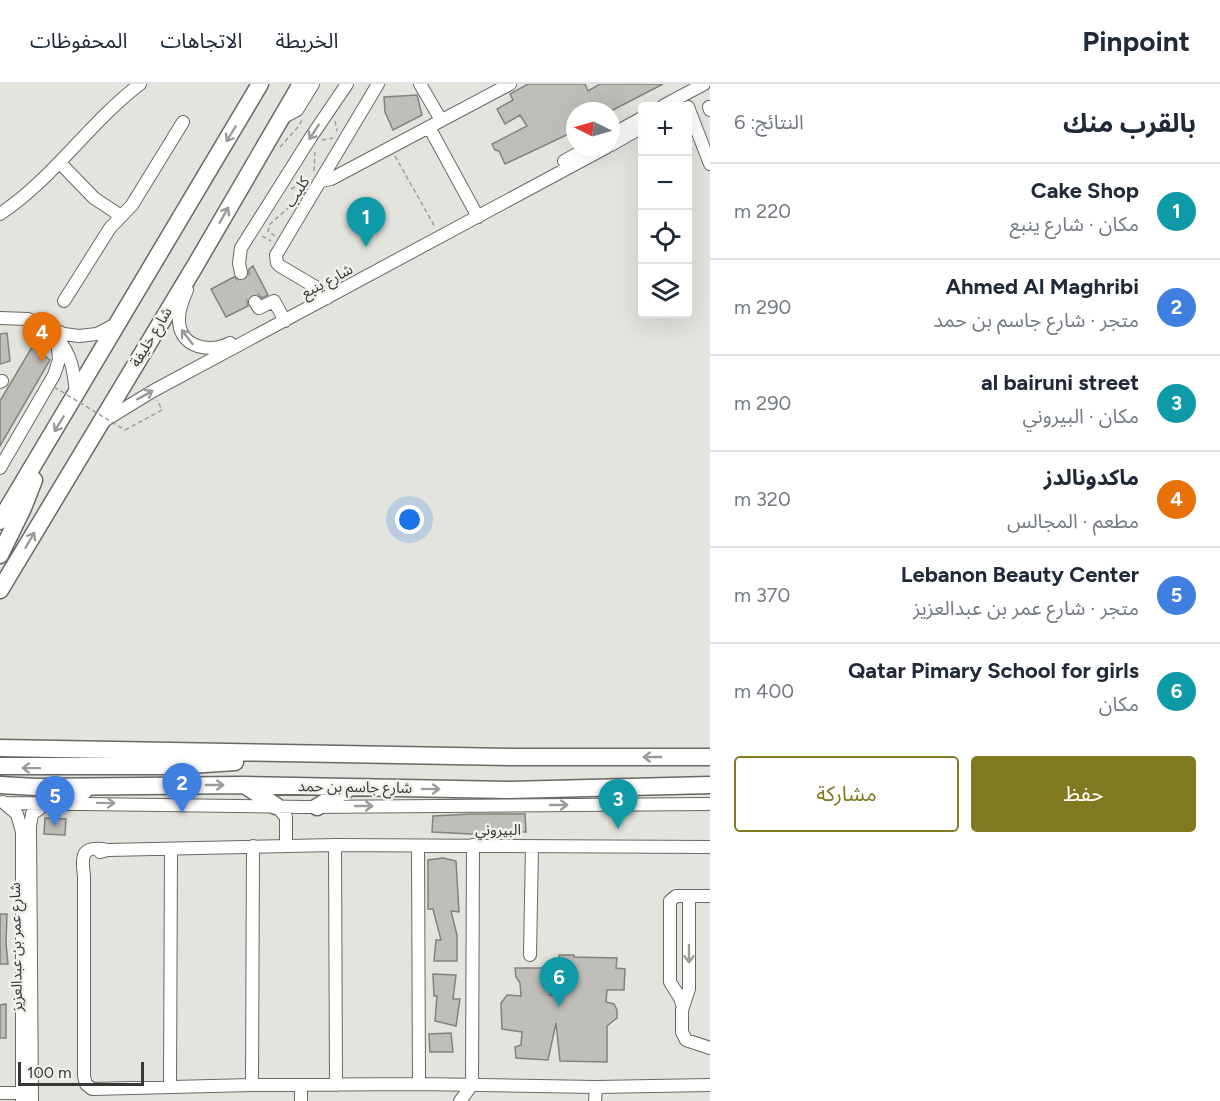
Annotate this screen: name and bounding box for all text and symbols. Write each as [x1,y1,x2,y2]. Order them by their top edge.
text: Pinpoint [1082,24,1190,58]
text: المحفوظات [30,28,127,53]
text: الاتجاهات [160,28,242,53]
text: الخريطة [275,28,338,53]
north arrow [566,102,620,156]
map controls [638,102,692,318]
button: + [638,102,692,156]
text: بالقرب منك [1063,107,1196,139]
text: النتائج: 6 [734,110,804,134]
one-way arrow [308,123,320,140]
one-way arrow [224,125,236,142]
button: − [638,156,692,210]
street label: كليب [281,173,314,211]
text: Cake Shop [1031,177,1139,204]
pin: 1 [346,198,386,247]
text: 220 m [734,199,791,223]
text: 1 [1172,199,1181,223]
one-way arrow [219,207,231,224]
button: locate [638,210,692,264]
text: مكان · شارع ينبع [1010,212,1139,236]
street label: شارع ينبع [298,260,357,305]
button: layers [638,264,692,318]
text: Ahmed Al Maghribi [945,273,1139,300]
text: 290 m [734,295,791,319]
text: 2 [1171,295,1182,319]
street label: شارع خليفة [126,304,179,372]
text: متجر · شارع جاسم بن حمد [933,308,1139,332]
pin: 4 [22,312,62,362]
one-way arrow [181,329,194,345]
text: al bairuni street [981,369,1139,396]
one-way arrow [136,389,153,401]
text: 290 m [734,391,791,415]
text: 3 [1171,391,1182,415]
text: مكان · البيروني [1023,404,1139,428]
one-way arrow [53,415,65,432]
text: ماكدونالدز [1044,464,1139,491]
text: 320 m [734,487,791,511]
text: 4 [1170,487,1183,511]
your location [395,505,424,534]
text: مطعم · المجالس [1007,509,1139,533]
one-way arrow [24,532,36,549]
text: Lebanon Beauty Center [901,561,1139,588]
text: 370 m [734,583,790,607]
text: 5 [1171,583,1182,607]
text: متجر · شارع عمر بن عبدالعزيز [913,596,1139,620]
text: Qatar Pimary School for girls [848,657,1139,684]
text: 400 m [734,679,794,703]
text: 6 [1171,679,1182,703]
text: مكان [1099,692,1139,716]
one-way arrow [642,751,662,763]
button: مشاركة [734,756,959,832]
button: حفظ [971,756,1196,832]
one-way arrow [22,762,42,773]
pin: 2 [162,764,201,813]
pin: 5 [36,776,74,826]
street label: شارع جاسم بن حمد [298,777,412,800]
one-way arrow [205,779,225,791]
pin: 3 [598,780,638,829]
one-way arrow [421,783,441,795]
one-way arrow [96,798,116,809]
one-way arrow [549,799,569,811]
one-way arrow [354,800,374,812]
street label: البيروني [475,821,521,841]
street label: شارع عمر بن عبدالعزيز [6,882,29,1013]
one-way arrow [683,944,695,964]
pin: 6 [540,958,578,1007]
scale bar [18,1059,144,1086]
text: 100 m [27,1063,72,1082]

